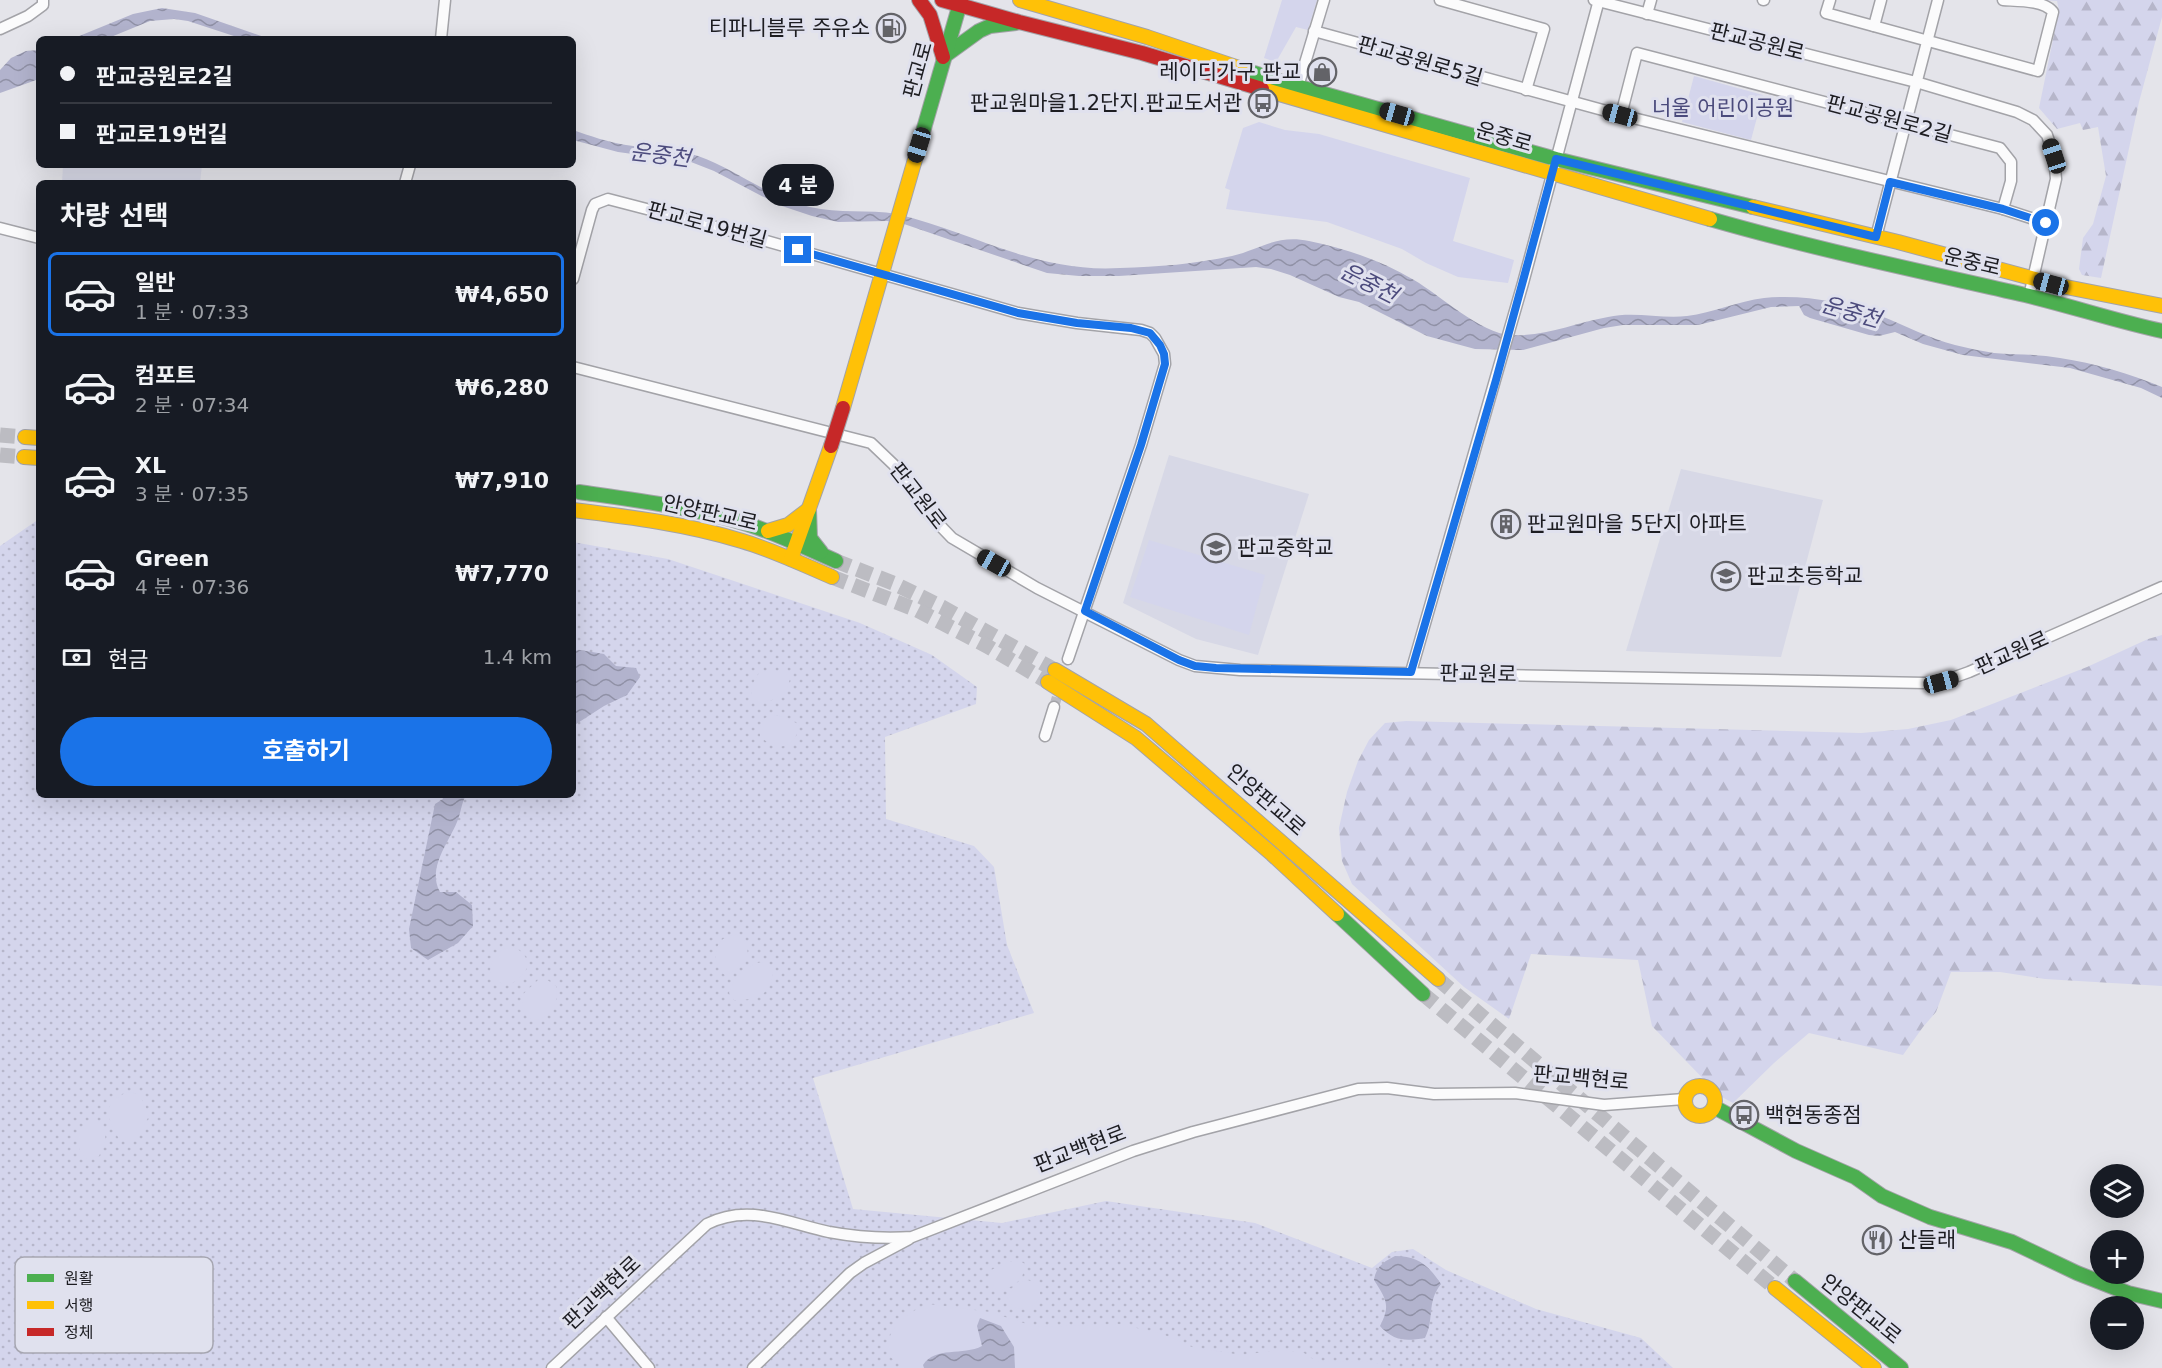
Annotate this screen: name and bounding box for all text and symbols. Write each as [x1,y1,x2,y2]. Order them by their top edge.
fuel station icon: 티파니블루 주유소 [875,12,907,44]
place label: 티파니블루 주유소 [709,16,870,40]
street label: 판교공원로 [1707,19,1807,65]
street label: 판교공원로5길 [1355,32,1485,90]
street label: 판교로 [899,39,937,101]
shop icon: 레이디가구 판교 [1306,56,1338,88]
place label: 레이디가구 판교 [1159,60,1301,84]
text: 판교공원로2길 [96,64,233,89]
bus stop icon: 판교원마을1.2단지.판교도서관 [1247,87,1279,119]
place label: 판교원마을1.2단지.판교도서관 [970,91,1242,115]
street label: 판교공원로2길 [1823,91,1955,147]
park label: 너울 어린이공원 [1652,96,1794,120]
car [1377,100,1417,128]
car [1600,102,1640,128]
street label: 운중로 [1473,117,1535,157]
text: 판교로19번길 [96,122,228,147]
car [905,125,933,165]
car [2040,136,2068,176]
water label: 운중천 [628,139,694,171]
callout: 4 분 [762,163,834,205]
text: 4 분 [778,173,818,197]
street label: 판교로19번길 [644,197,770,253]
text: 차량 선택 [60,200,169,231]
route start [2032,209,2059,236]
route end [784,236,811,263]
street label: 운중로 [1941,244,2003,280]
water label: 운중천 [1336,258,1404,309]
icon: car [63,267,117,321]
text: 일반 [135,270,175,295]
car [2031,271,2071,297]
text: ₩4,650 [455,282,549,307]
water label: 운중천 [1818,292,1886,333]
text: 1 분 · 07:33 [135,300,249,324]
icon: car [63,360,117,414]
text: 컴포트 [135,363,196,388]
text: ₩6,280 [455,375,549,400]
text: 2 분 · 07:34 [135,393,249,417]
icon: car [63,453,117,507]
text: XL [135,453,166,478]
street label: 판교원로 [885,458,951,534]
text: ₩7,910 [455,468,549,493]
text: 3 분 · 07:35 [135,482,249,506]
street label: 안양판교로 [660,490,760,536]
building icon: 판교원마을 5단지 아파트 [1490,508,1522,540]
place label: 판교원마을 5단지 아파트 [1527,512,1747,536]
school or university icon: 판교중학교 [1200,532,1232,564]
place label: 판교중학교 [1237,536,1334,560]
icon: car [63,546,117,600]
text: Green [135,546,209,571]
car [974,546,1014,580]
school or university icon: 판교초등학교 [1710,560,1742,592]
text: ₩7,770 [455,561,549,586]
place label: 판교초등학교 [1747,564,1863,588]
text: 4 분 · 07:36 [135,575,249,599]
street label: 판교원로 [1972,626,2052,680]
icon: cash [60,641,93,674]
text: 1.4 km [483,645,552,669]
text: 현금 [108,647,148,672]
street label: 판교원로 [1439,661,1517,687]
car [1921,669,1961,695]
button: 호출하기 [60,717,552,786]
street label: 안양판교로 [1222,759,1310,841]
street label: 판교백현로 [1532,1062,1630,1094]
bus stop icon: 백현동종점 [1728,1099,1760,1131]
place label: 백현동종점 [1765,1103,1862,1127]
street label: 판교백현로 [1031,1120,1129,1178]
map controls [2090,1164,2144,1350]
button: layers [2090,1164,2144,1218]
restaurant icon: 산들래 [1861,1224,1893,1256]
place label: 산들래 [1898,1228,1956,1252]
button: + [2090,1230,2144,1284]
street label: 판교백현로 [558,1251,646,1335]
legend [15,1257,213,1353]
text: 원활 [64,1269,94,1288]
street label: 안양판교로 [1816,1269,1906,1349]
text: 서행 [64,1296,93,1315]
button: − [2090,1296,2144,1350]
text: 정체 [64,1323,93,1342]

